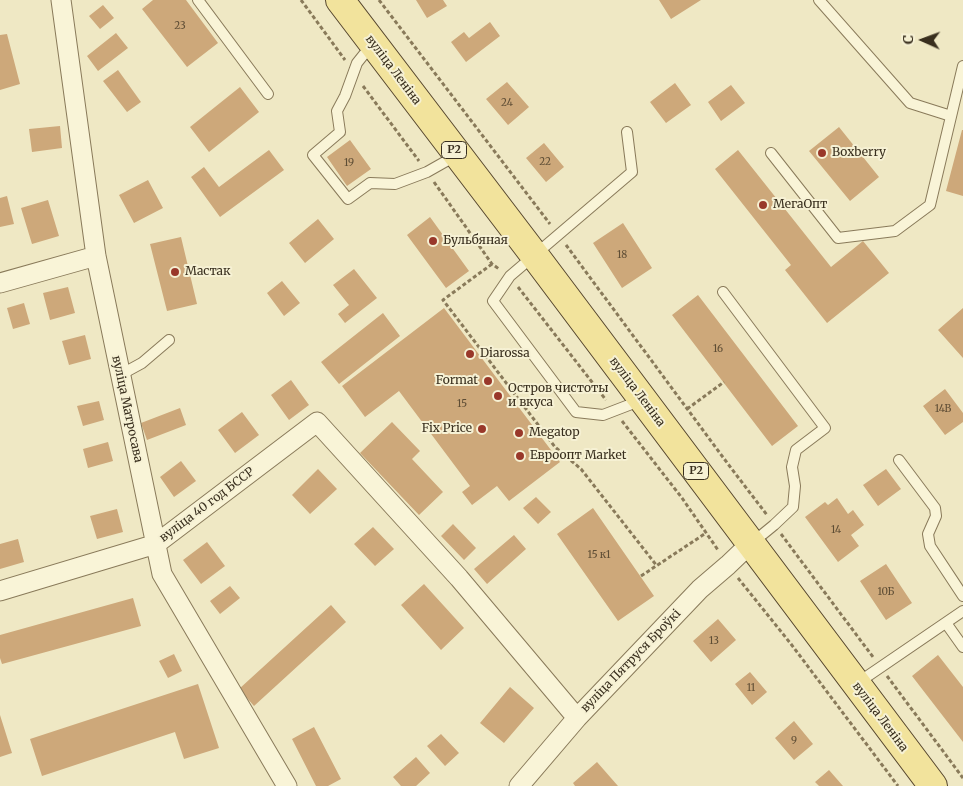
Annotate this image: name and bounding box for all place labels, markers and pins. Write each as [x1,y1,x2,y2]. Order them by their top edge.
place label: Boxberry [832,146,886,160]
marker: Boxberry [816,147,828,159]
place label: МегаОпт [773,198,827,212]
marker: МегаОпт [757,199,769,211]
place label: Бульбяная [443,234,508,248]
marker: Бульбяная [427,235,439,247]
place label: Мастак [185,265,231,279]
marker: Мастак [169,266,181,278]
place label: Diarossa [480,347,530,361]
marker: Diarossa [464,348,476,360]
place label: Format [436,374,478,388]
marker: Format [482,375,494,387]
place label: Остров чистоты и вкуса [508,382,609,410]
marker: Остров чистоты и вкуса [492,390,504,402]
place label: Fix Price [422,422,472,436]
marker: Fix Price [476,423,488,435]
place label: Megatop [529,426,580,440]
marker: Megatop [513,427,525,439]
place label: Евроопт Market [530,449,626,463]
marker: Евроопт Market [514,450,526,462]

